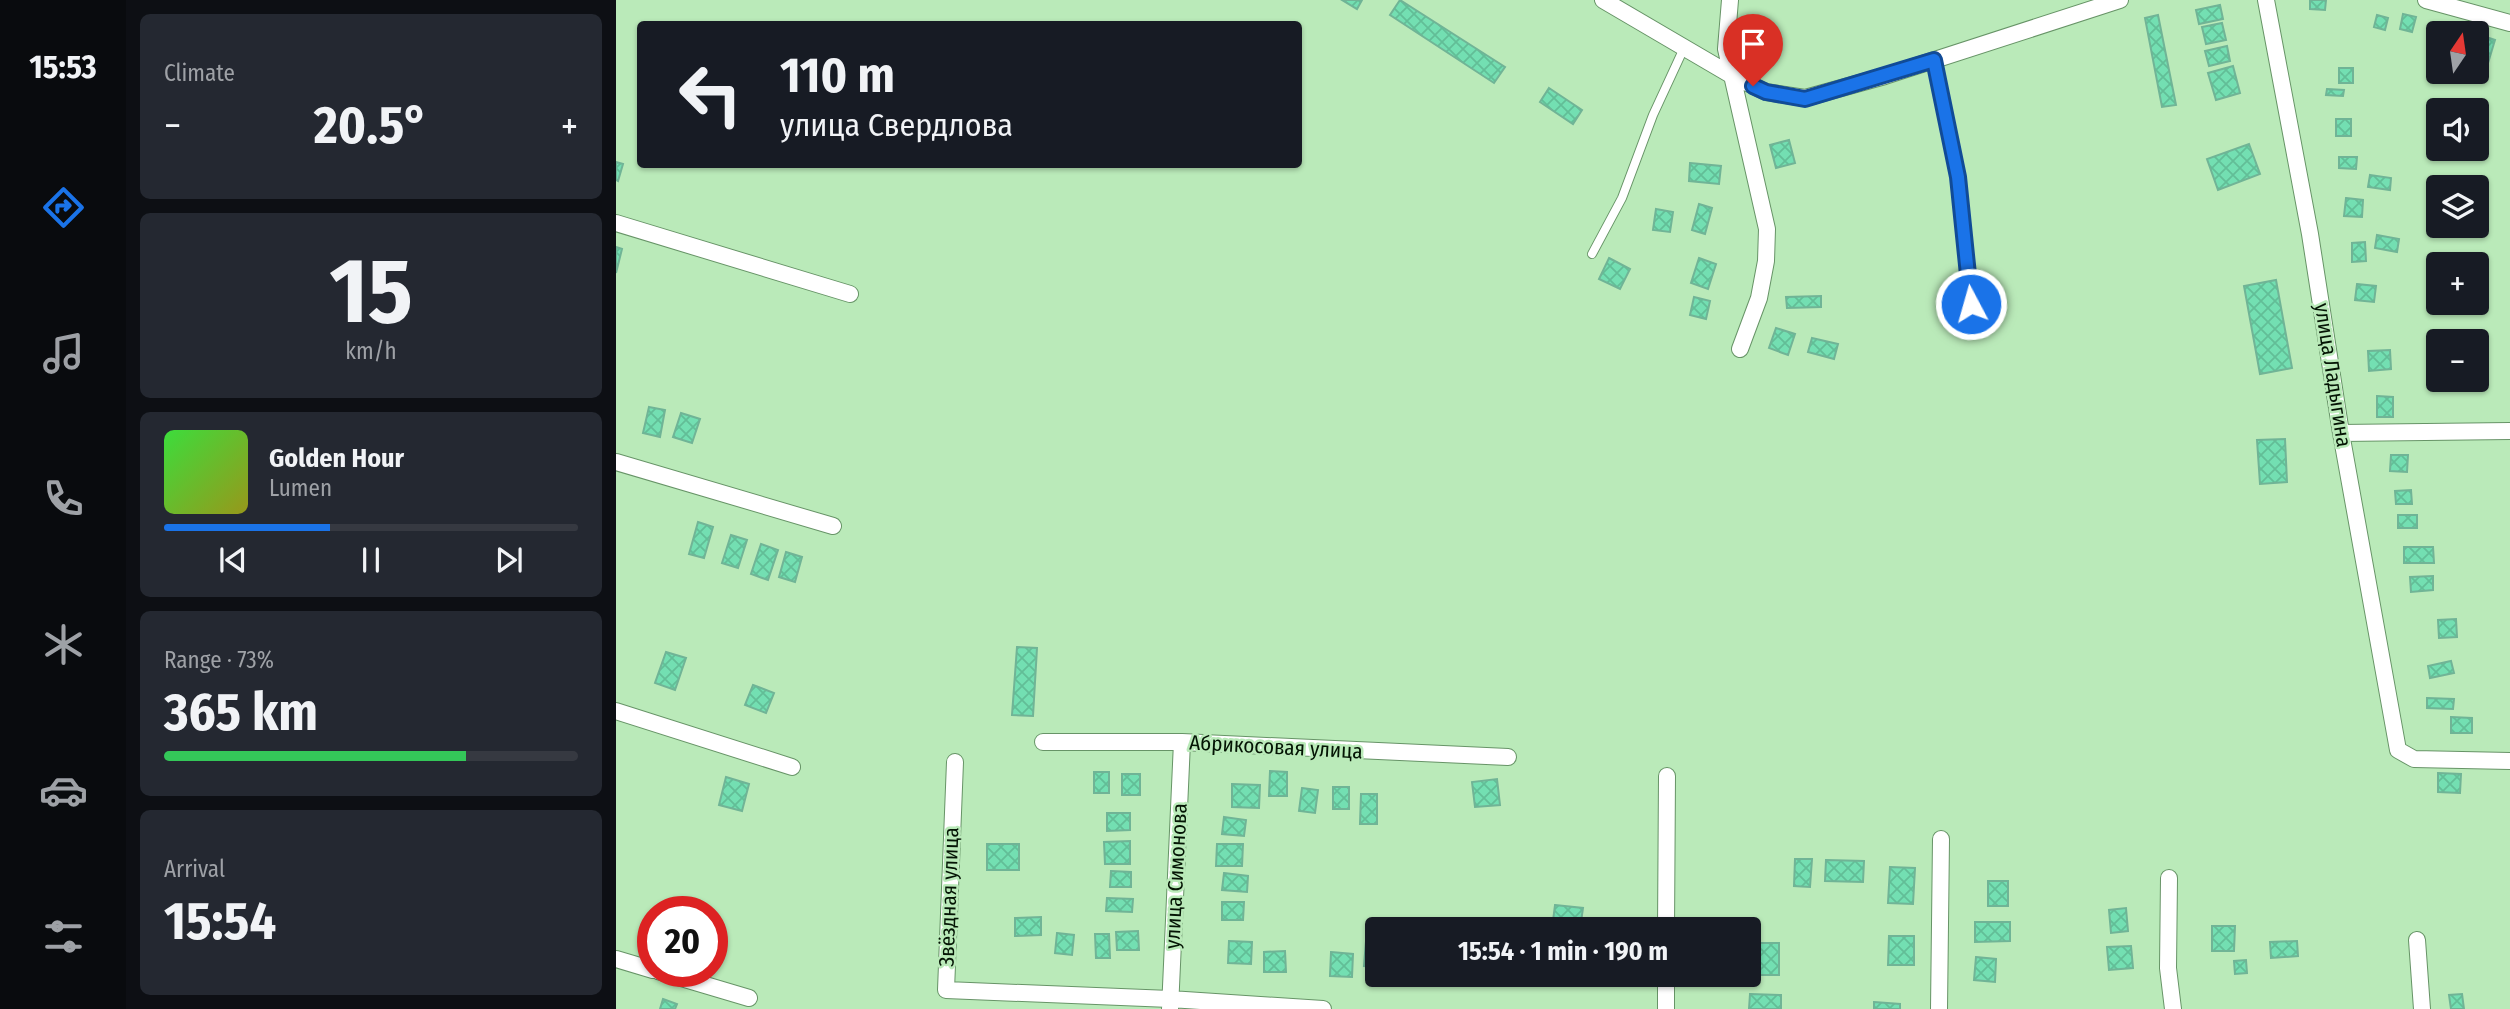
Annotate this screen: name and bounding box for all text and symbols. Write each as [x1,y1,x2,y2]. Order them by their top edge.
pin [1723,14,1783,86]
north arrow [2426,21,2488,84]
map controls [2426,21,2489,392]
icon: arrive [1734,25,1772,63]
text: 110 m [780,46,895,105]
text: 15:53 [29,48,97,86]
icon: left [665,49,756,140]
text: Climate [164,59,235,87]
text: 20.5° [314,94,428,157]
button: sound [2426,98,2489,161]
text: − [164,103,181,149]
text: + [561,103,578,149]
text: улица Свердлова [780,106,1013,144]
button: layers [2426,175,2489,238]
icon: directions [39,183,88,232]
text: 15 [329,237,413,346]
button: + [2426,252,2489,315]
position arrow [1934,267,2008,341]
street label: улица Ладыгина [2309,301,2357,449]
icon: music [39,329,88,378]
button: − [2426,329,2489,392]
text: km/h [345,337,397,365]
text: Golden Hour [269,443,404,474]
icon: phone [39,474,88,523]
text: Lumen [269,474,332,502]
icon: previous [214,541,252,579]
icon: pause [352,541,390,579]
icon: next [490,541,528,579]
icon: climate [39,620,88,669]
text: Range · 73% [164,646,274,674]
text: 365 km [164,681,318,744]
street label: Абрикосовая улица [1189,729,1363,765]
icon: car [39,766,88,815]
street label: улица Симонова [1159,802,1193,950]
street label: Звёздная улица [934,827,964,967]
text: Arrival [164,855,225,883]
text: 15:54 [164,890,276,953]
speed limit sign: 20 [637,896,728,987]
icon: filters [39,912,88,961]
text: 15:54 · 1 min · 190 m [1458,936,1668,967]

